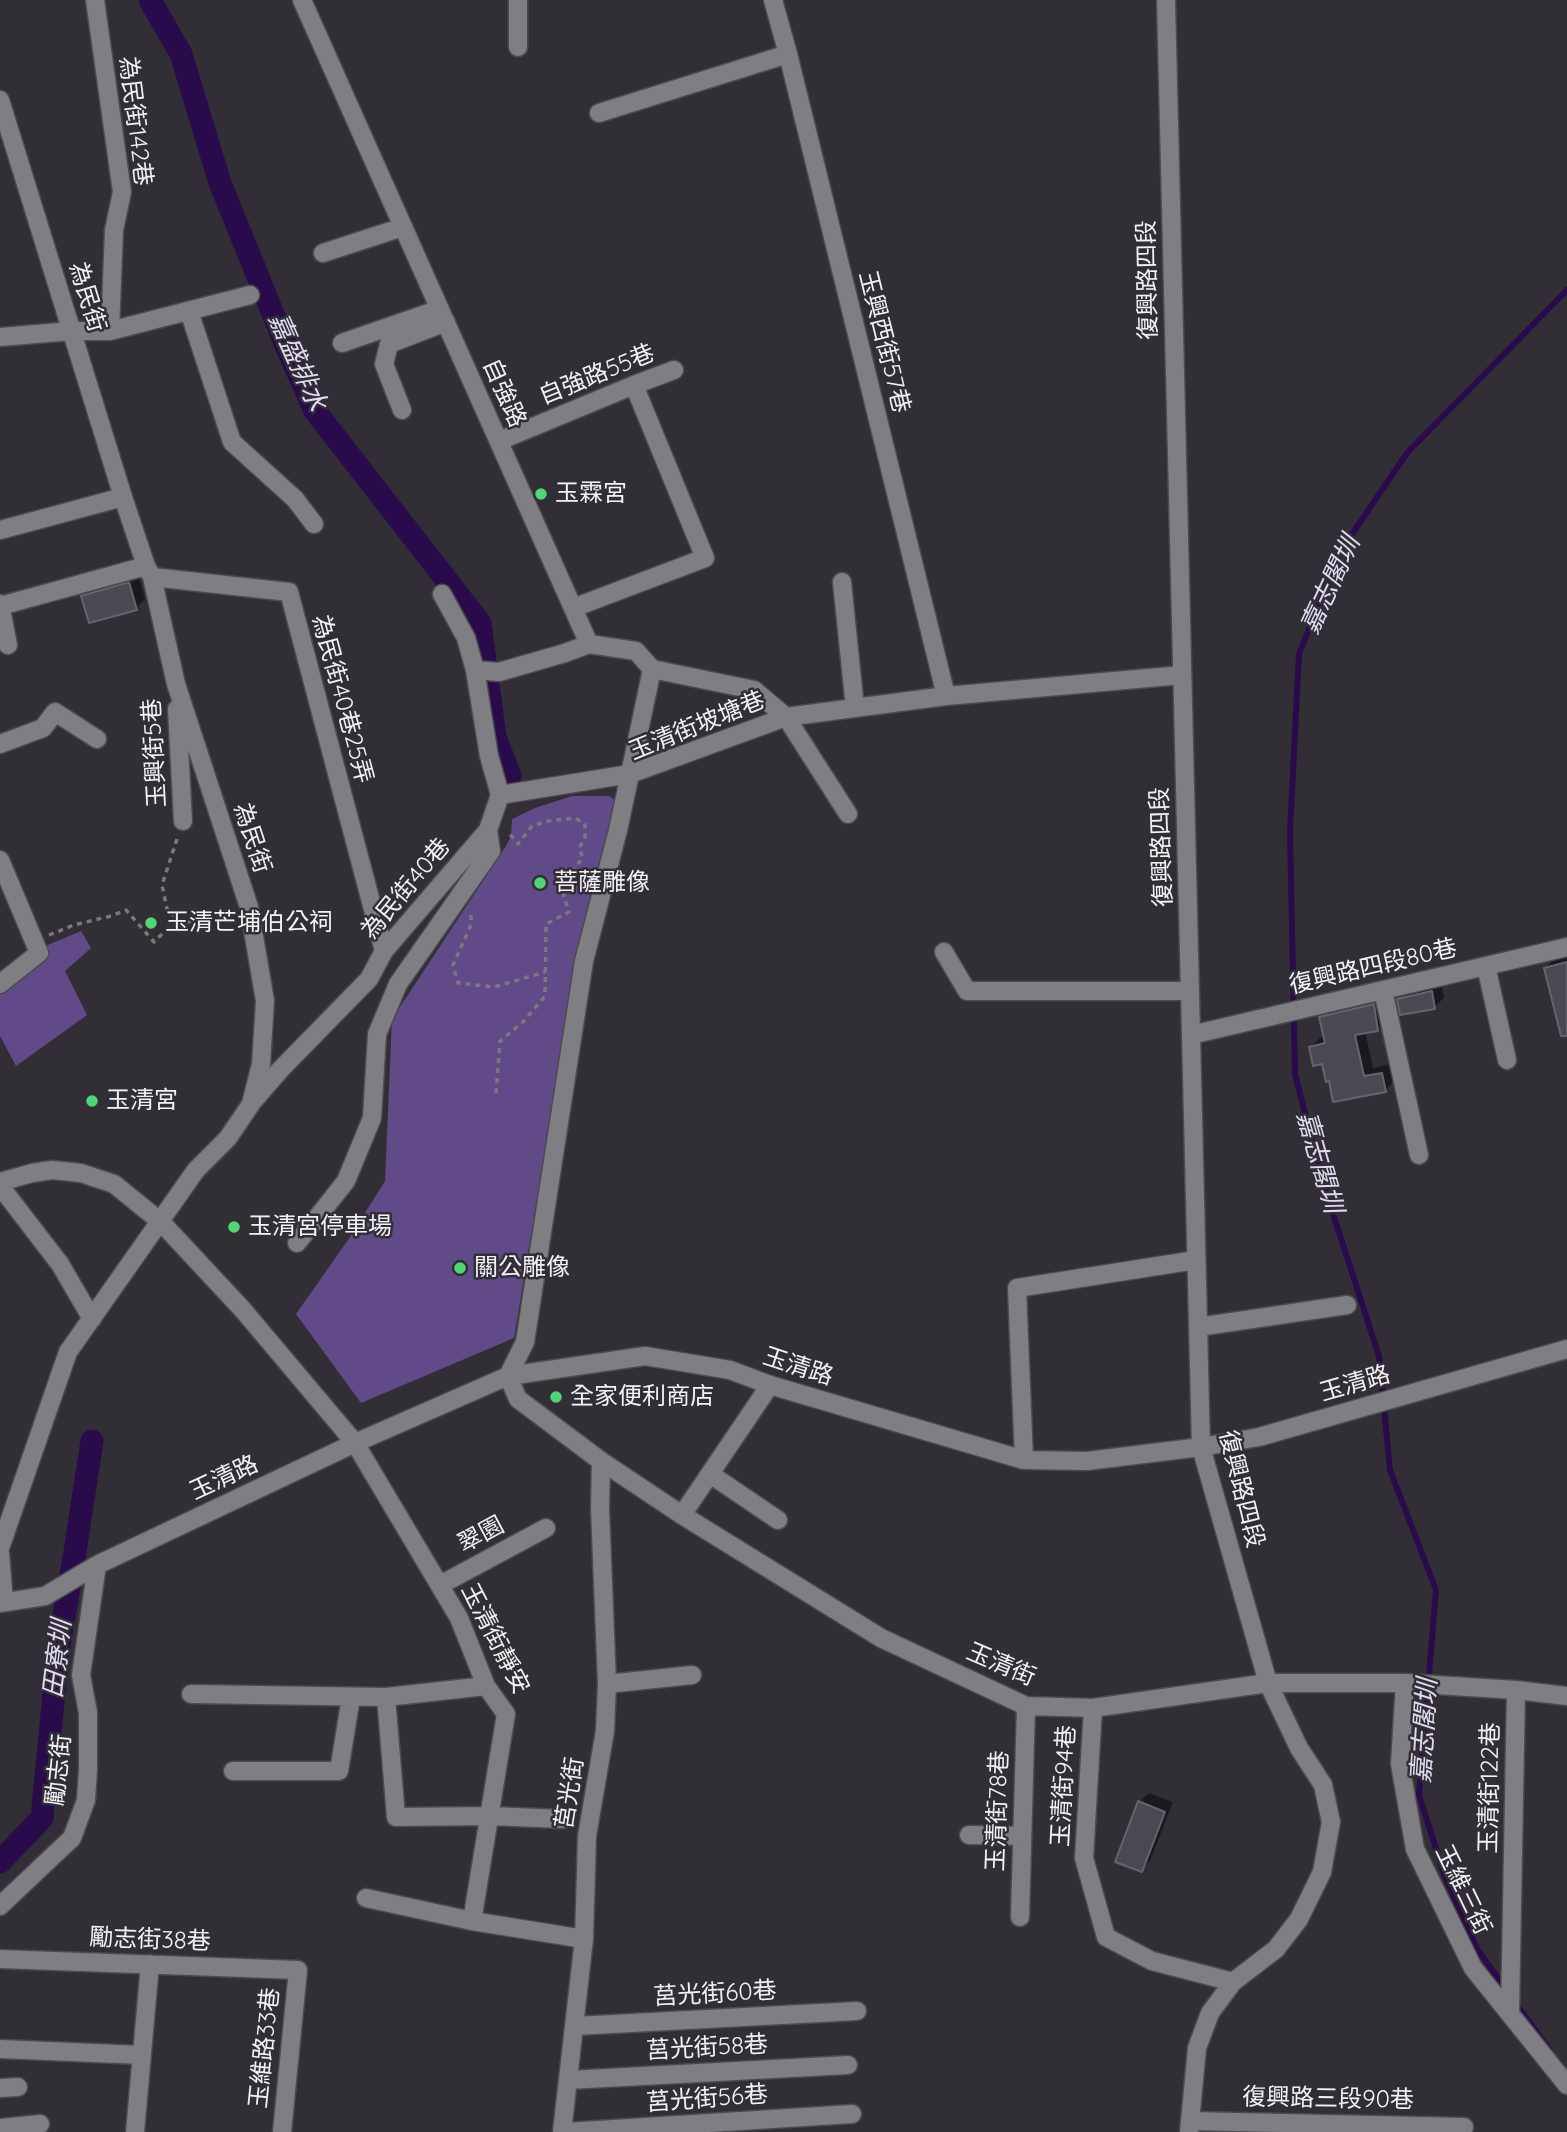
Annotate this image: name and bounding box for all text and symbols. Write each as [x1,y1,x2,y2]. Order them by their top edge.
street label: 為民街142巷 [113,54,157,188]
street label: 復興路四段 [1133,220,1163,340]
street label: 為民街 [63,258,111,336]
street label: 玉興西街57巷 [852,268,916,416]
water label: 嘉盛排水 [262,308,332,416]
street label: 自強路55巷 [535,339,659,411]
street label: 自強路 [476,354,532,432]
place label: 玉霖宮 [555,480,627,508]
marker: 玉霖宮 [533,486,549,502]
water label: 嘉志閣圳 [1295,531,1367,639]
street label: 為民街40巷25弄 [306,612,378,786]
street label: 玉清街坡塘巷 [625,686,769,766]
street label: 玉興街5巷 [138,698,172,808]
street label: 復興路四段 [1146,787,1178,907]
street label: 為民街 [227,799,277,877]
street label: 為民街40巷 [355,833,457,945]
place label: 菩薩雕像 [554,869,650,897]
marker: 菩薩雕像 [532,875,548,891]
place label: 玉清芒埔伯公祠 [165,909,333,937]
marker: 玉清芒埔伯公祠 [143,915,159,931]
street label: 復興路四段80巷 [1286,934,1460,1000]
place label: 玉清宮 [106,1087,178,1115]
marker: 玉清宮 [84,1093,100,1109]
water label: 嘉志閣圳 [1290,1108,1348,1216]
place label: 玉清宮停車場 [248,1213,392,1241]
marker: 玉清宮停車場 [226,1219,242,1235]
place label: 關公雕像 [474,1254,570,1282]
marker: 關公雕像 [452,1260,468,1276]
street label: 玉清路 [759,1342,837,1392]
street label: 玉清路 [1316,1360,1394,1408]
place label: 全家便利商店 [570,1383,714,1411]
marker: 全家便利商店 [548,1389,564,1405]
street label: 復興路四段 [1213,1427,1269,1551]
street label: 玉清路 [185,1450,263,1506]
street label: 翠園 [453,1511,509,1559]
street label: 玉清街靜安 [455,1579,535,1699]
water label: 田寮圳 [38,1618,78,1700]
street label: 玉清街 [962,1638,1040,1692]
water label: 嘉志閣圳 [1406,1678,1444,1784]
street label: 玉清街122巷 [1474,1722,1506,1854]
street label: 玉清街94巷 [1046,1724,1082,1848]
street label: 勵志街 [41,1733,77,1807]
street label: 玉清街78巷 [981,1750,1015,1872]
street label: 莒光街 [550,1755,590,1831]
street label: 玉維三街 [1429,1841,1497,1939]
street label: 勵志街38巷 [89,1923,211,1957]
street label: 莒光街60巷 [653,1976,777,2012]
street label: 玉維路33巷 [244,1986,286,2110]
street label: 莒光街58巷 [645,2030,769,2066]
street label: 莒光街56巷 [645,2080,769,2118]
street label: 復興路三段90巷 [1242,2083,1414,2115]

